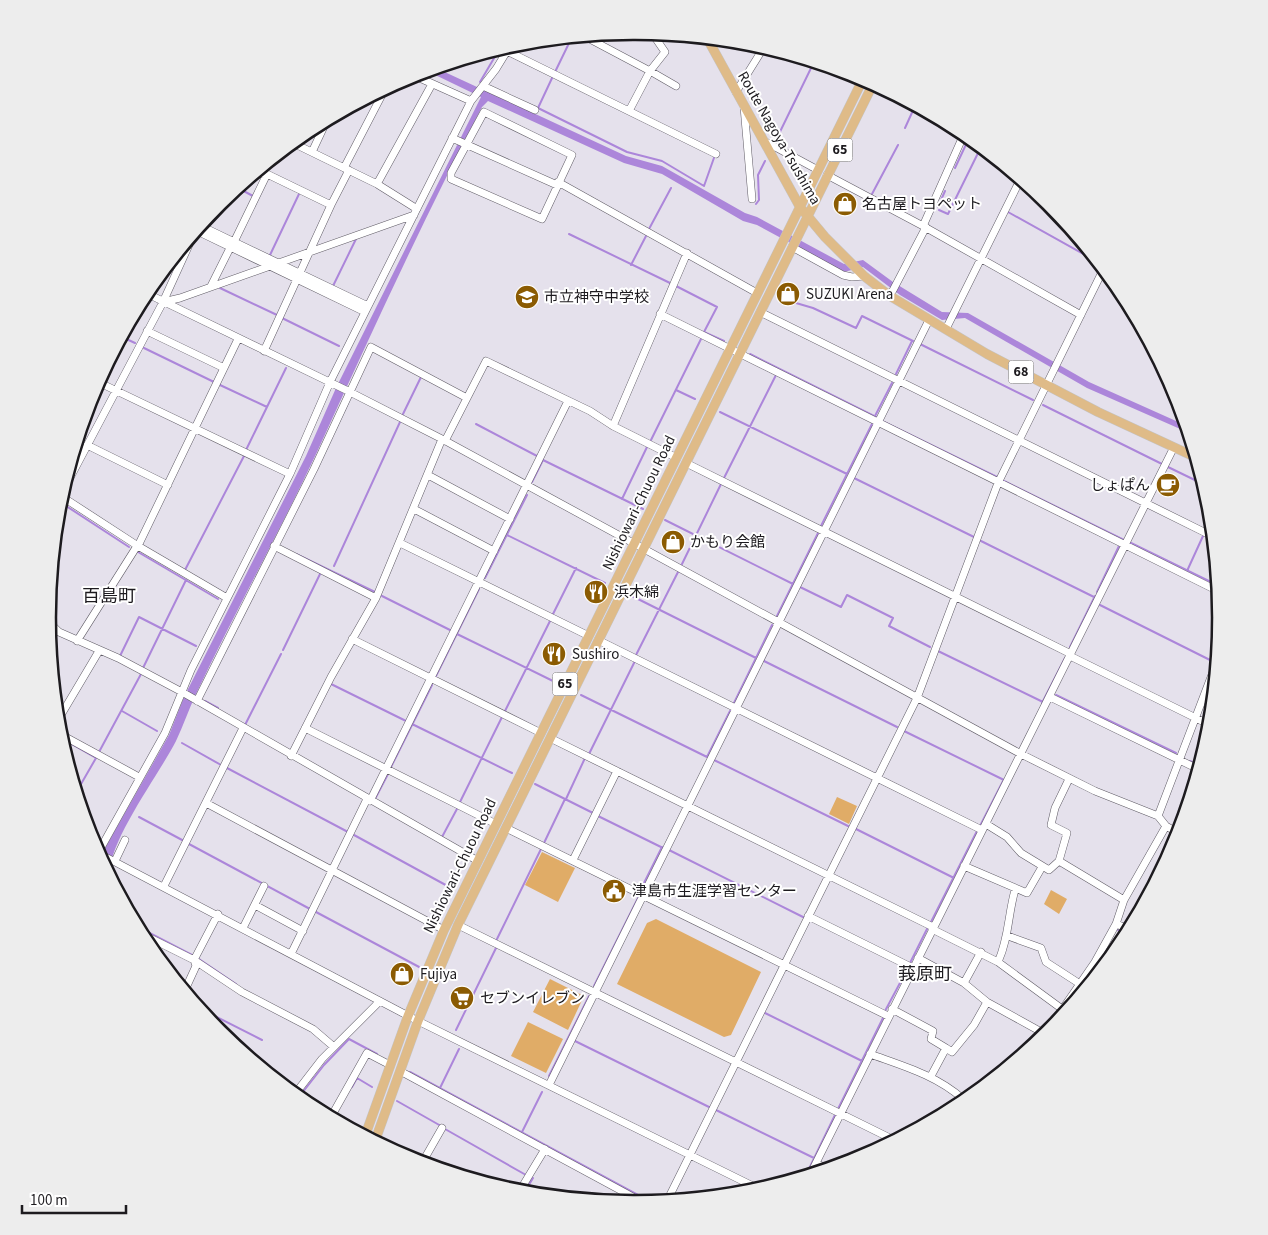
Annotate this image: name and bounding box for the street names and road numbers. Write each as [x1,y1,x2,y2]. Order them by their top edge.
street label: Route Nagoya-Tsushima [732,68,826,208]
road number: 65 [828,138,852,162]
road number: 68 [1008,361,1034,384]
street label: Nishiowari-Chuou Road [597,432,681,574]
road number: 65 [552,672,578,696]
street label: Nishiowari-Chuou Road [418,795,502,937]

